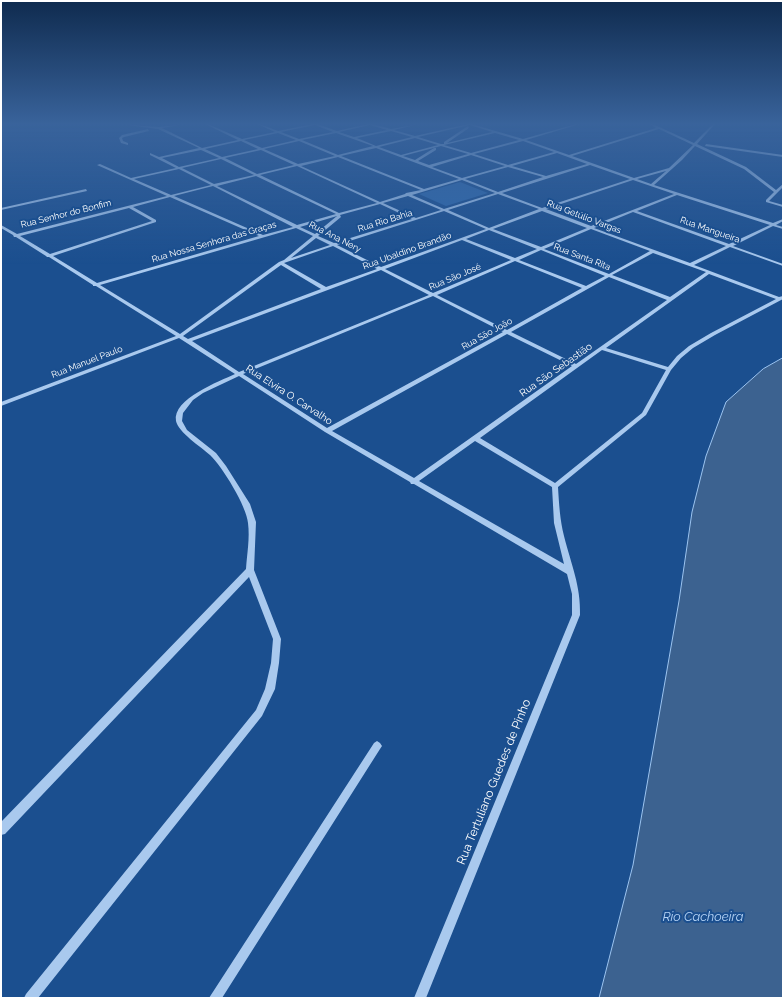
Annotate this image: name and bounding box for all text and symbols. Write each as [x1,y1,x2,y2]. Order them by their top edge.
street label: Rua Senhor do Bonfim [20,198,112,230]
street label: Rua Getúlio Vargas [545,198,623,236]
street label: Rua Rio Bahia [356,208,414,234]
street label: Rua Mangueira [679,215,741,245]
street label: Rua Nossa Senhora das Graças [150,219,278,265]
street label: Rua Ana Nery [307,219,363,255]
street label: Rua Ubaldino Brandão [361,230,453,272]
street label: Rua Santa Rita [552,241,612,273]
street label: Rua São José [427,261,483,293]
street label: Rua São João [460,316,514,352]
street label: Rua São Sebastião [517,340,595,400]
street label: Rua Manuel Paulo [50,343,124,381]
street label: Rua Elvira O. Carvalho [243,363,335,427]
street label: Rua Tertuliano Guedes de Pinho [454,697,534,867]
water label: Rio Cachoeira [662,909,744,925]

